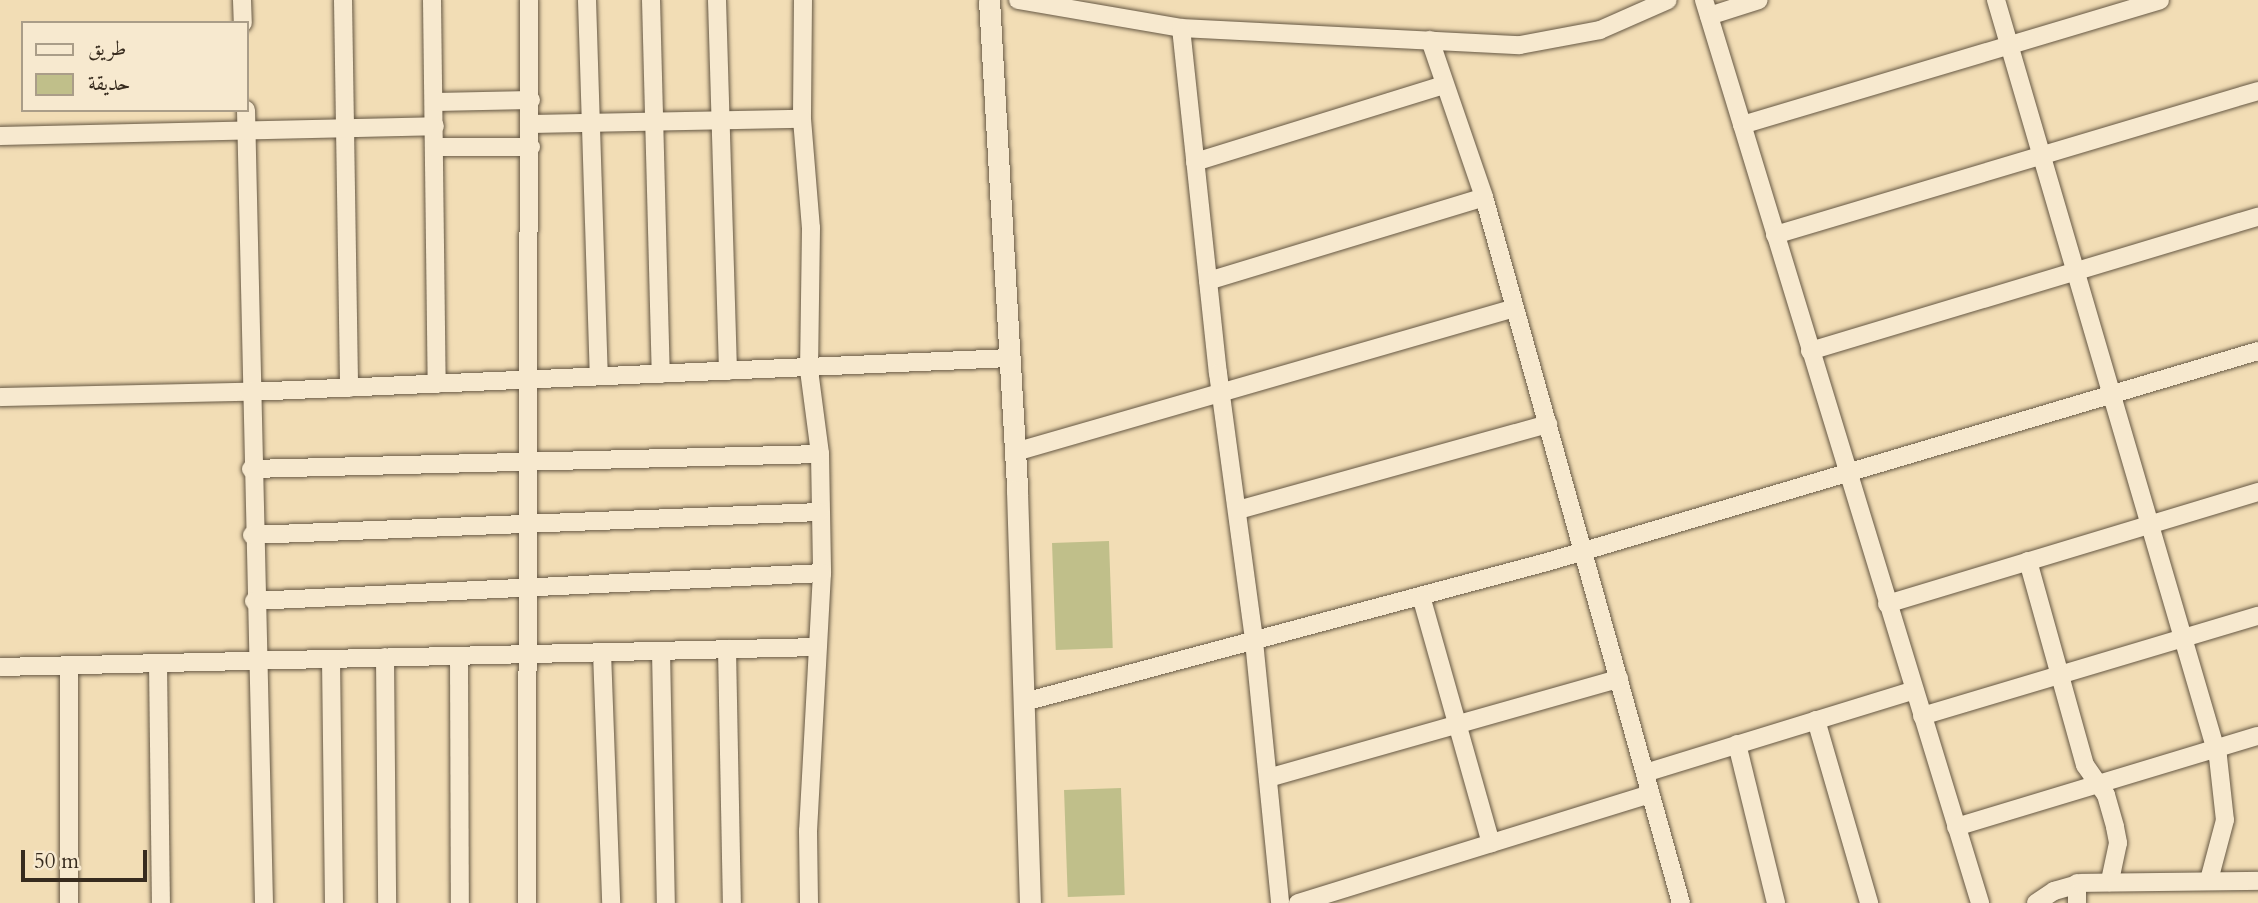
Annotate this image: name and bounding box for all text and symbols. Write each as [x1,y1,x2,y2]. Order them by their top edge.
legend [21,21,248,112]
text: طريق [88,34,126,63]
text: حديقة [88,69,131,98]
scale bar [24,836,150,880]
text: 50 m [34,847,79,876]

